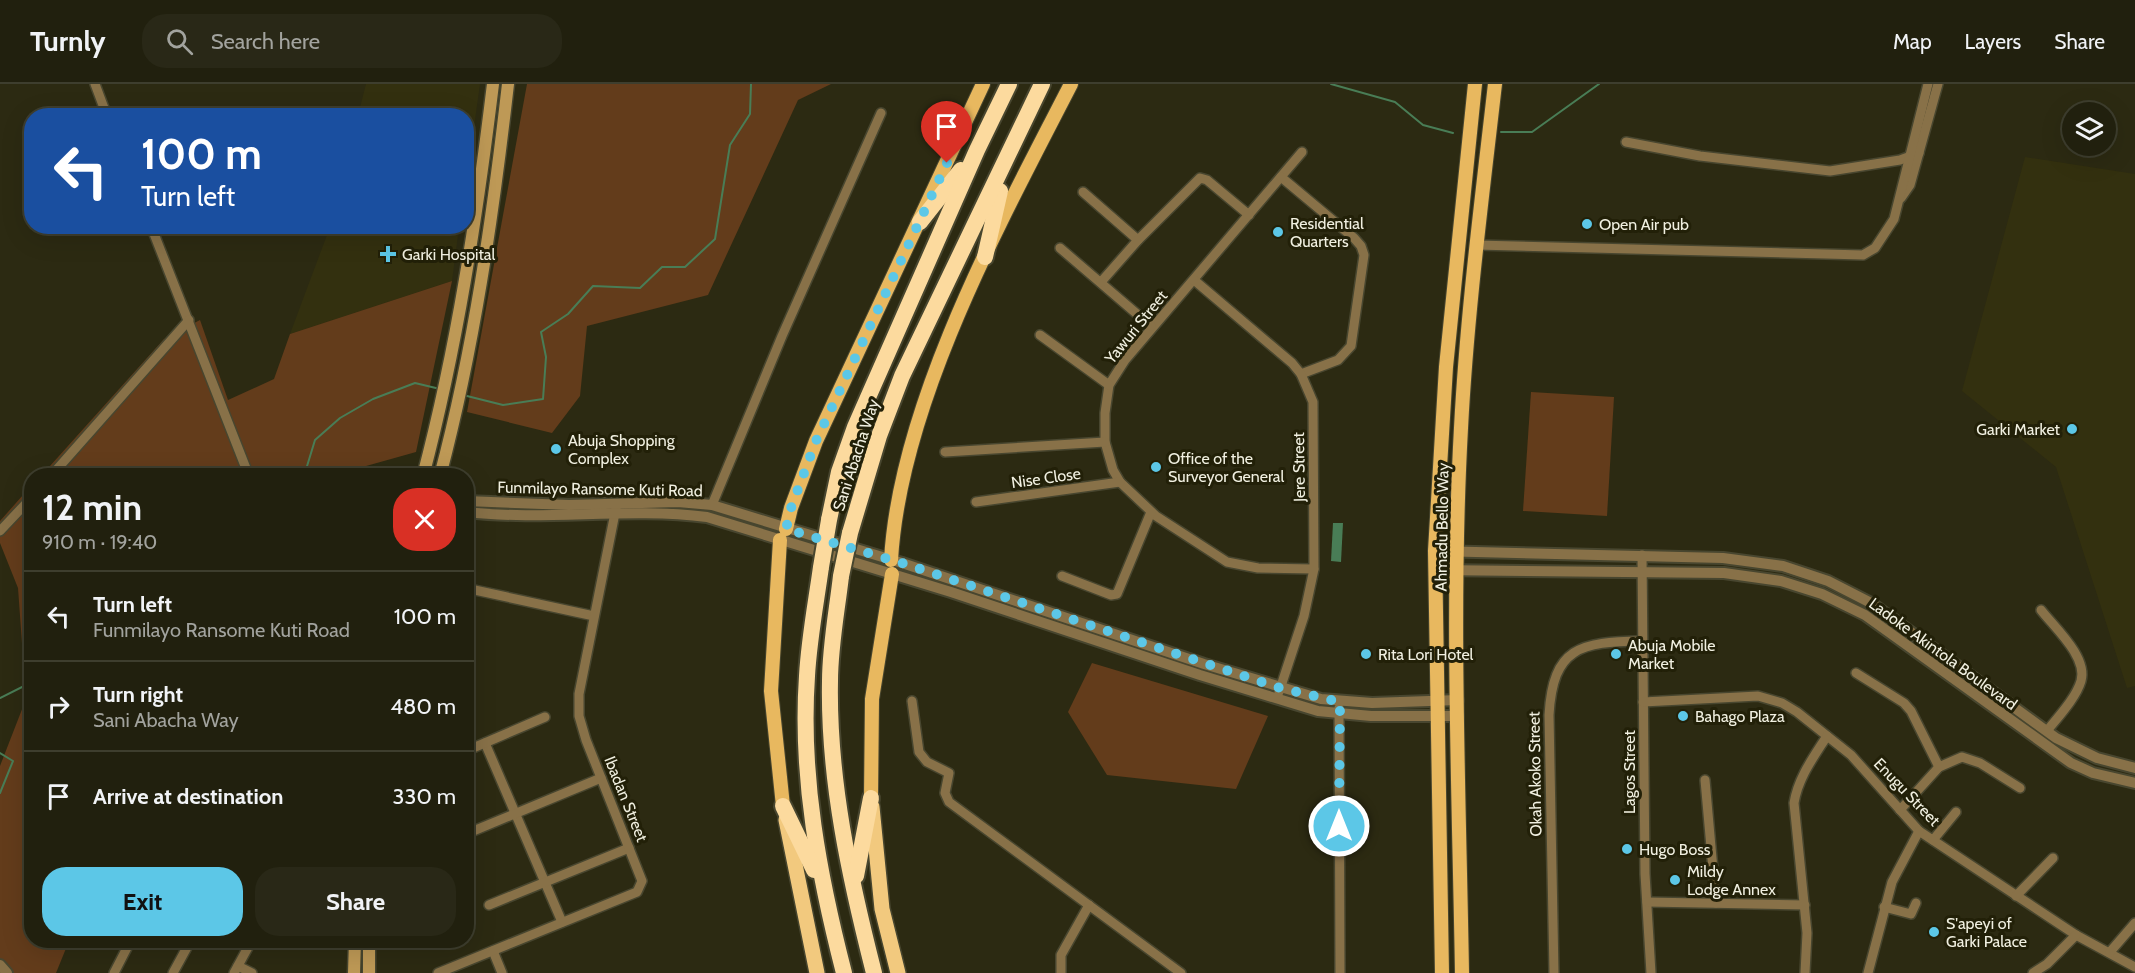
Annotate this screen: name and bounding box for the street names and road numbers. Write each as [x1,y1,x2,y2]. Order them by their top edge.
street label: Yawuri Street [1100,286,1172,368]
street label: Sani Abacha Way [829,397,883,513]
street label: Jere Street [1289,431,1309,503]
street label: Ahmadu Bello Way [1431,463,1453,591]
street label: Nise Close [1010,464,1082,492]
street label: Funmilayo Ransome Kuti Road [497,478,703,500]
street label: Ladoke Akintola Boulevard [1865,594,2021,714]
street label: Okah Akoko Street [1524,711,1546,837]
street label: Lagos Street [1620,729,1639,814]
street label: Ibadan Street [600,753,652,845]
street label: Enugu Street [1870,754,1945,830]

